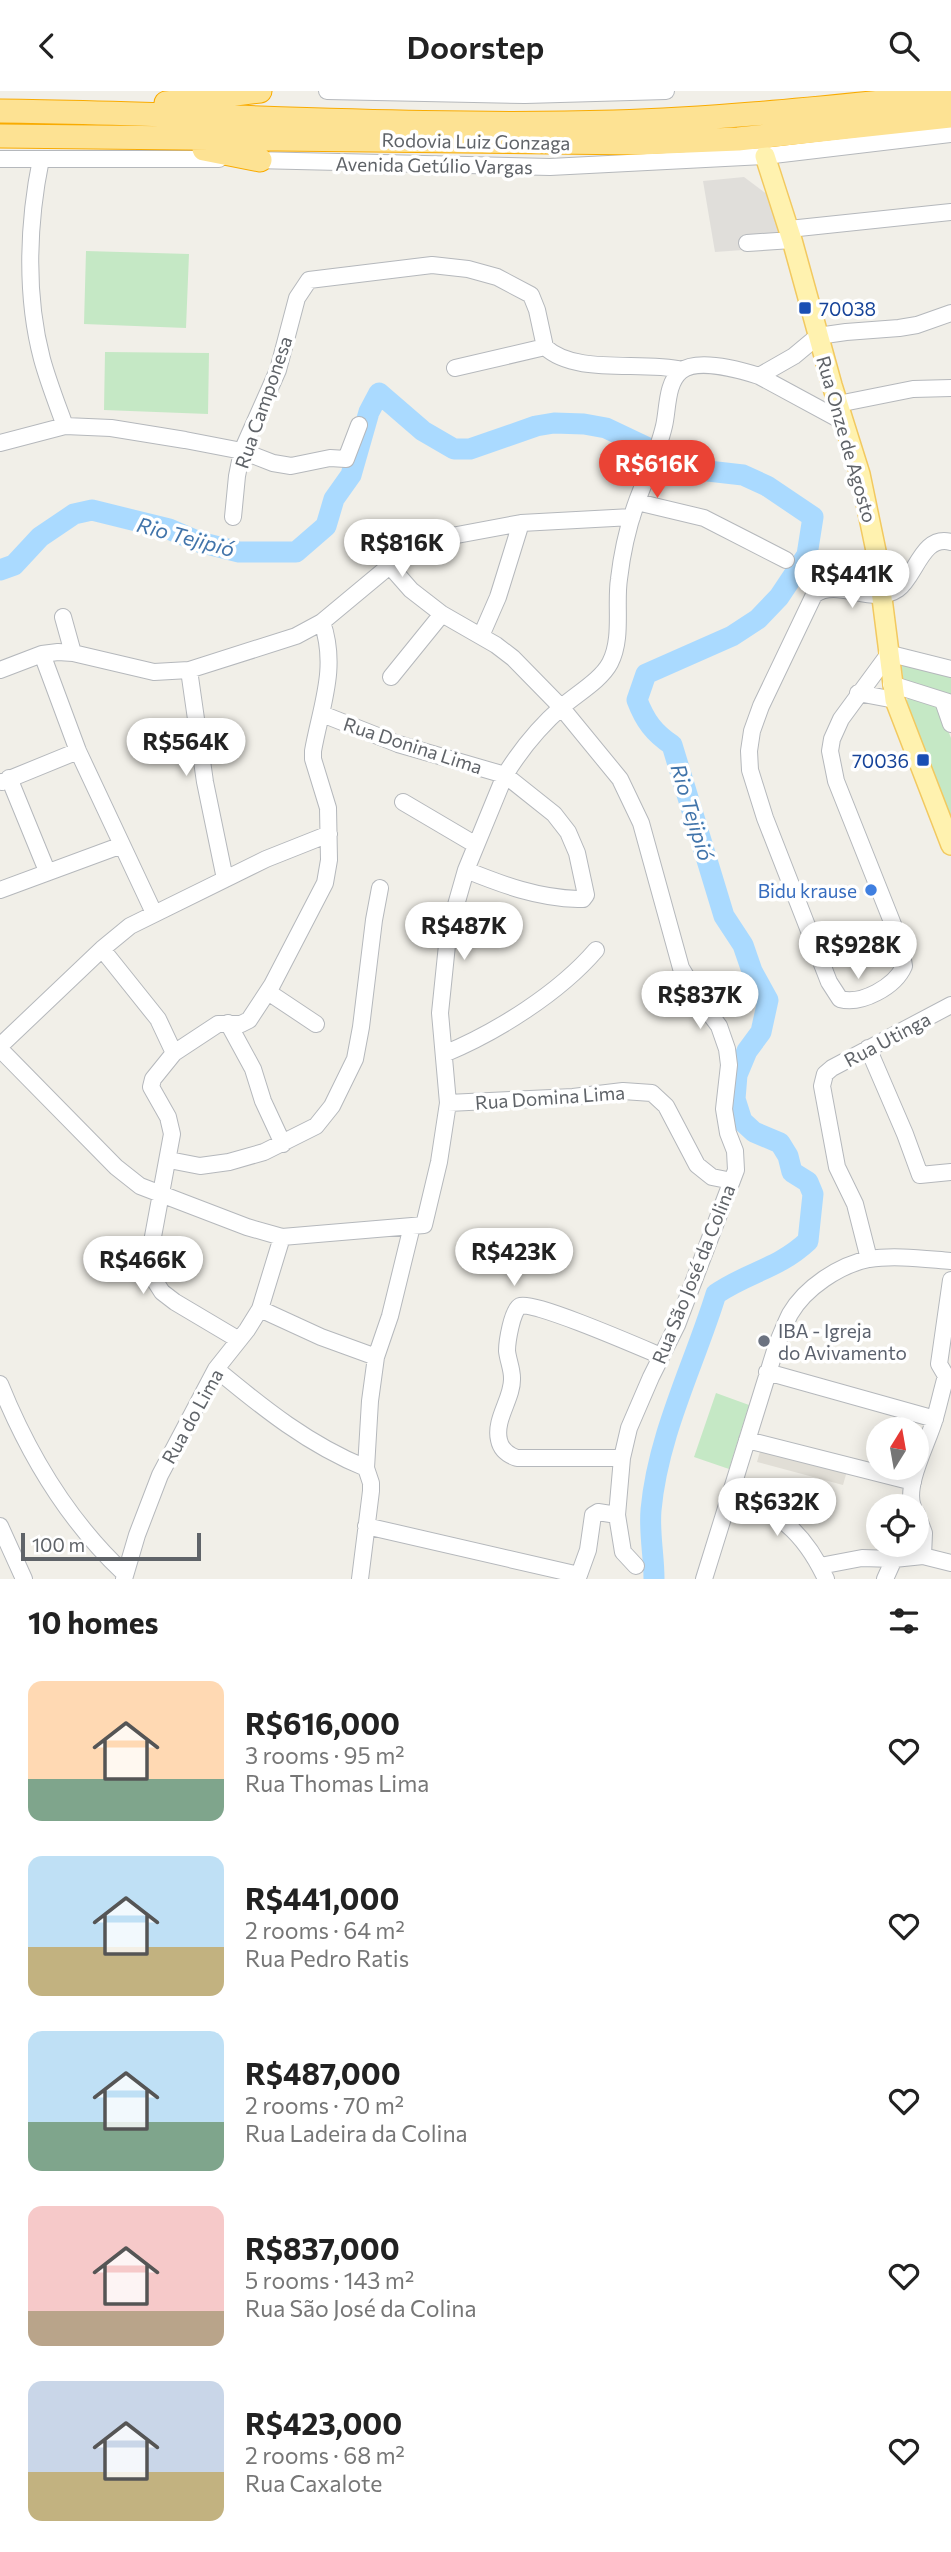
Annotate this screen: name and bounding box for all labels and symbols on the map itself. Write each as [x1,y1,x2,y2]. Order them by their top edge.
street label: Rodovia Luiz Gonzaga [381,128,571,154]
street label: Avenida Getúlio Vargas [335,152,533,178]
place label: 70038 [819,297,876,320]
marker: 70038 [797,300,813,316]
street label: Rua Camponesa [230,333,296,471]
street label: Rua Onze de Agosto [812,353,882,525]
pin: R$616K [600,441,714,500]
water label: Rio Tejipió [134,511,238,561]
pin: R$816K [345,519,459,579]
pin: R$441K [795,551,909,610]
street label: Rua Donina Lima [341,712,485,778]
pin: R$564K [129,719,243,778]
place label: 70036 [852,749,909,772]
marker: 70036 [915,752,931,768]
water label: Rio Tejipió [666,760,720,864]
place label: Bidu krause [758,879,857,902]
marker: Bidu krause [863,882,879,898]
pin: R$487K [407,903,521,962]
pin: R$928K [801,921,915,981]
pin: R$837K [643,971,757,1031]
street label: Rua Utinga [840,1007,934,1071]
street label: Rua Domina Lima [474,1080,626,1114]
street label: Rua São José da Colina [647,1181,739,1367]
pin: R$423K [457,1229,571,1288]
pin: R$466K [86,1237,200,1296]
place label: IBA - Igreja do Avivamento [778,1319,907,1364]
marker: IBA - Igreja do Avivamento [756,1333,772,1349]
street label: Rua do Lima [156,1364,228,1468]
north arrow [866,1417,929,1481]
pin: R$632K [720,1479,834,1538]
scale bar [21,1530,201,1562]

